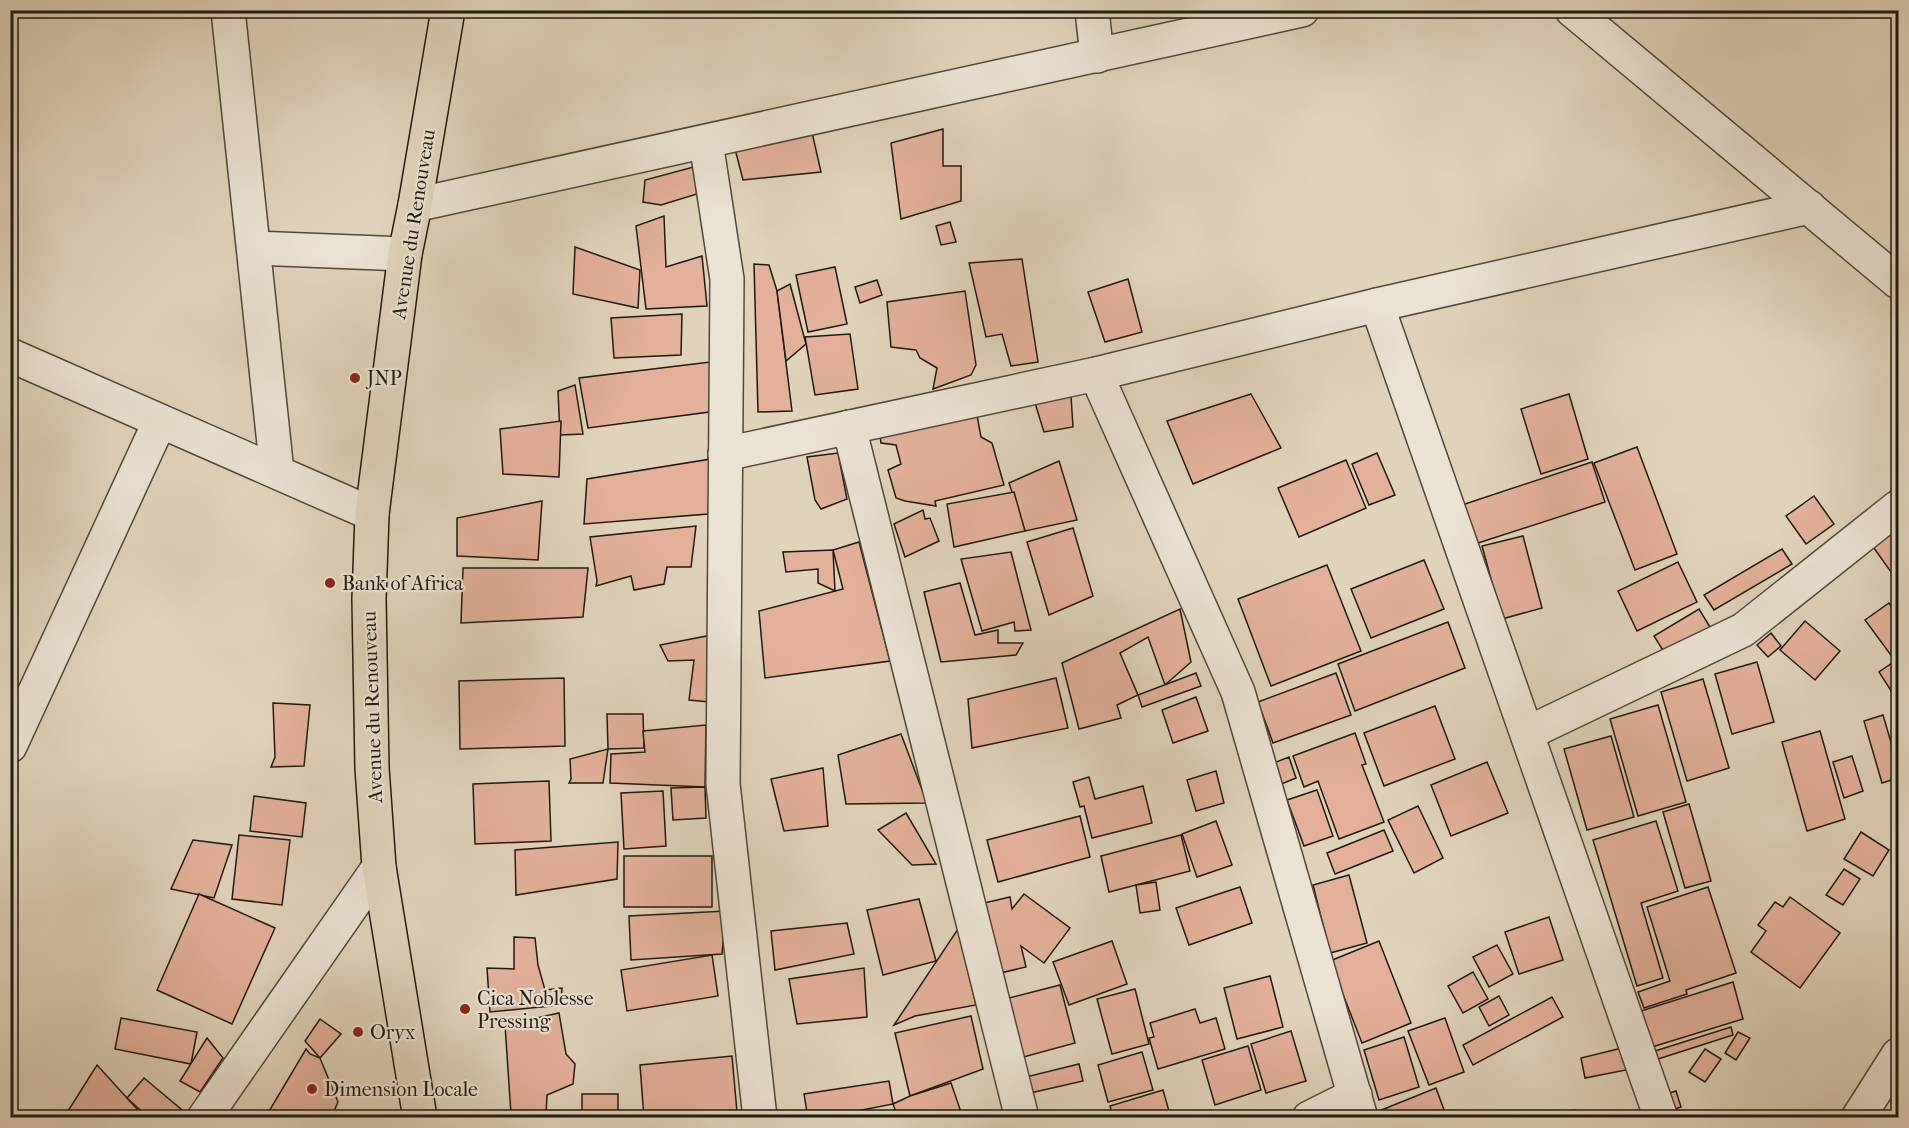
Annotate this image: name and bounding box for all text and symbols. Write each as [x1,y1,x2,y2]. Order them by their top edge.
street label: Avenue du Renouveau [387,127,440,322]
place label: JNP [365,367,402,390]
marker: JNP [348,371,362,385]
place label: Bank of Africa [342,572,464,595]
marker: Bank of Africa [323,576,337,590]
street label: Avenue du Renouveau [358,610,387,804]
place label: Cica Noblesse Pressing [477,987,594,1033]
marker: Cica Noblesse Pressing [458,1002,472,1016]
place label: Oryx [370,1021,416,1044]
marker: Oryx [351,1025,365,1039]
place label: Dimension Locale [324,1078,478,1101]
marker: Dimension Locale [305,1082,319,1096]

